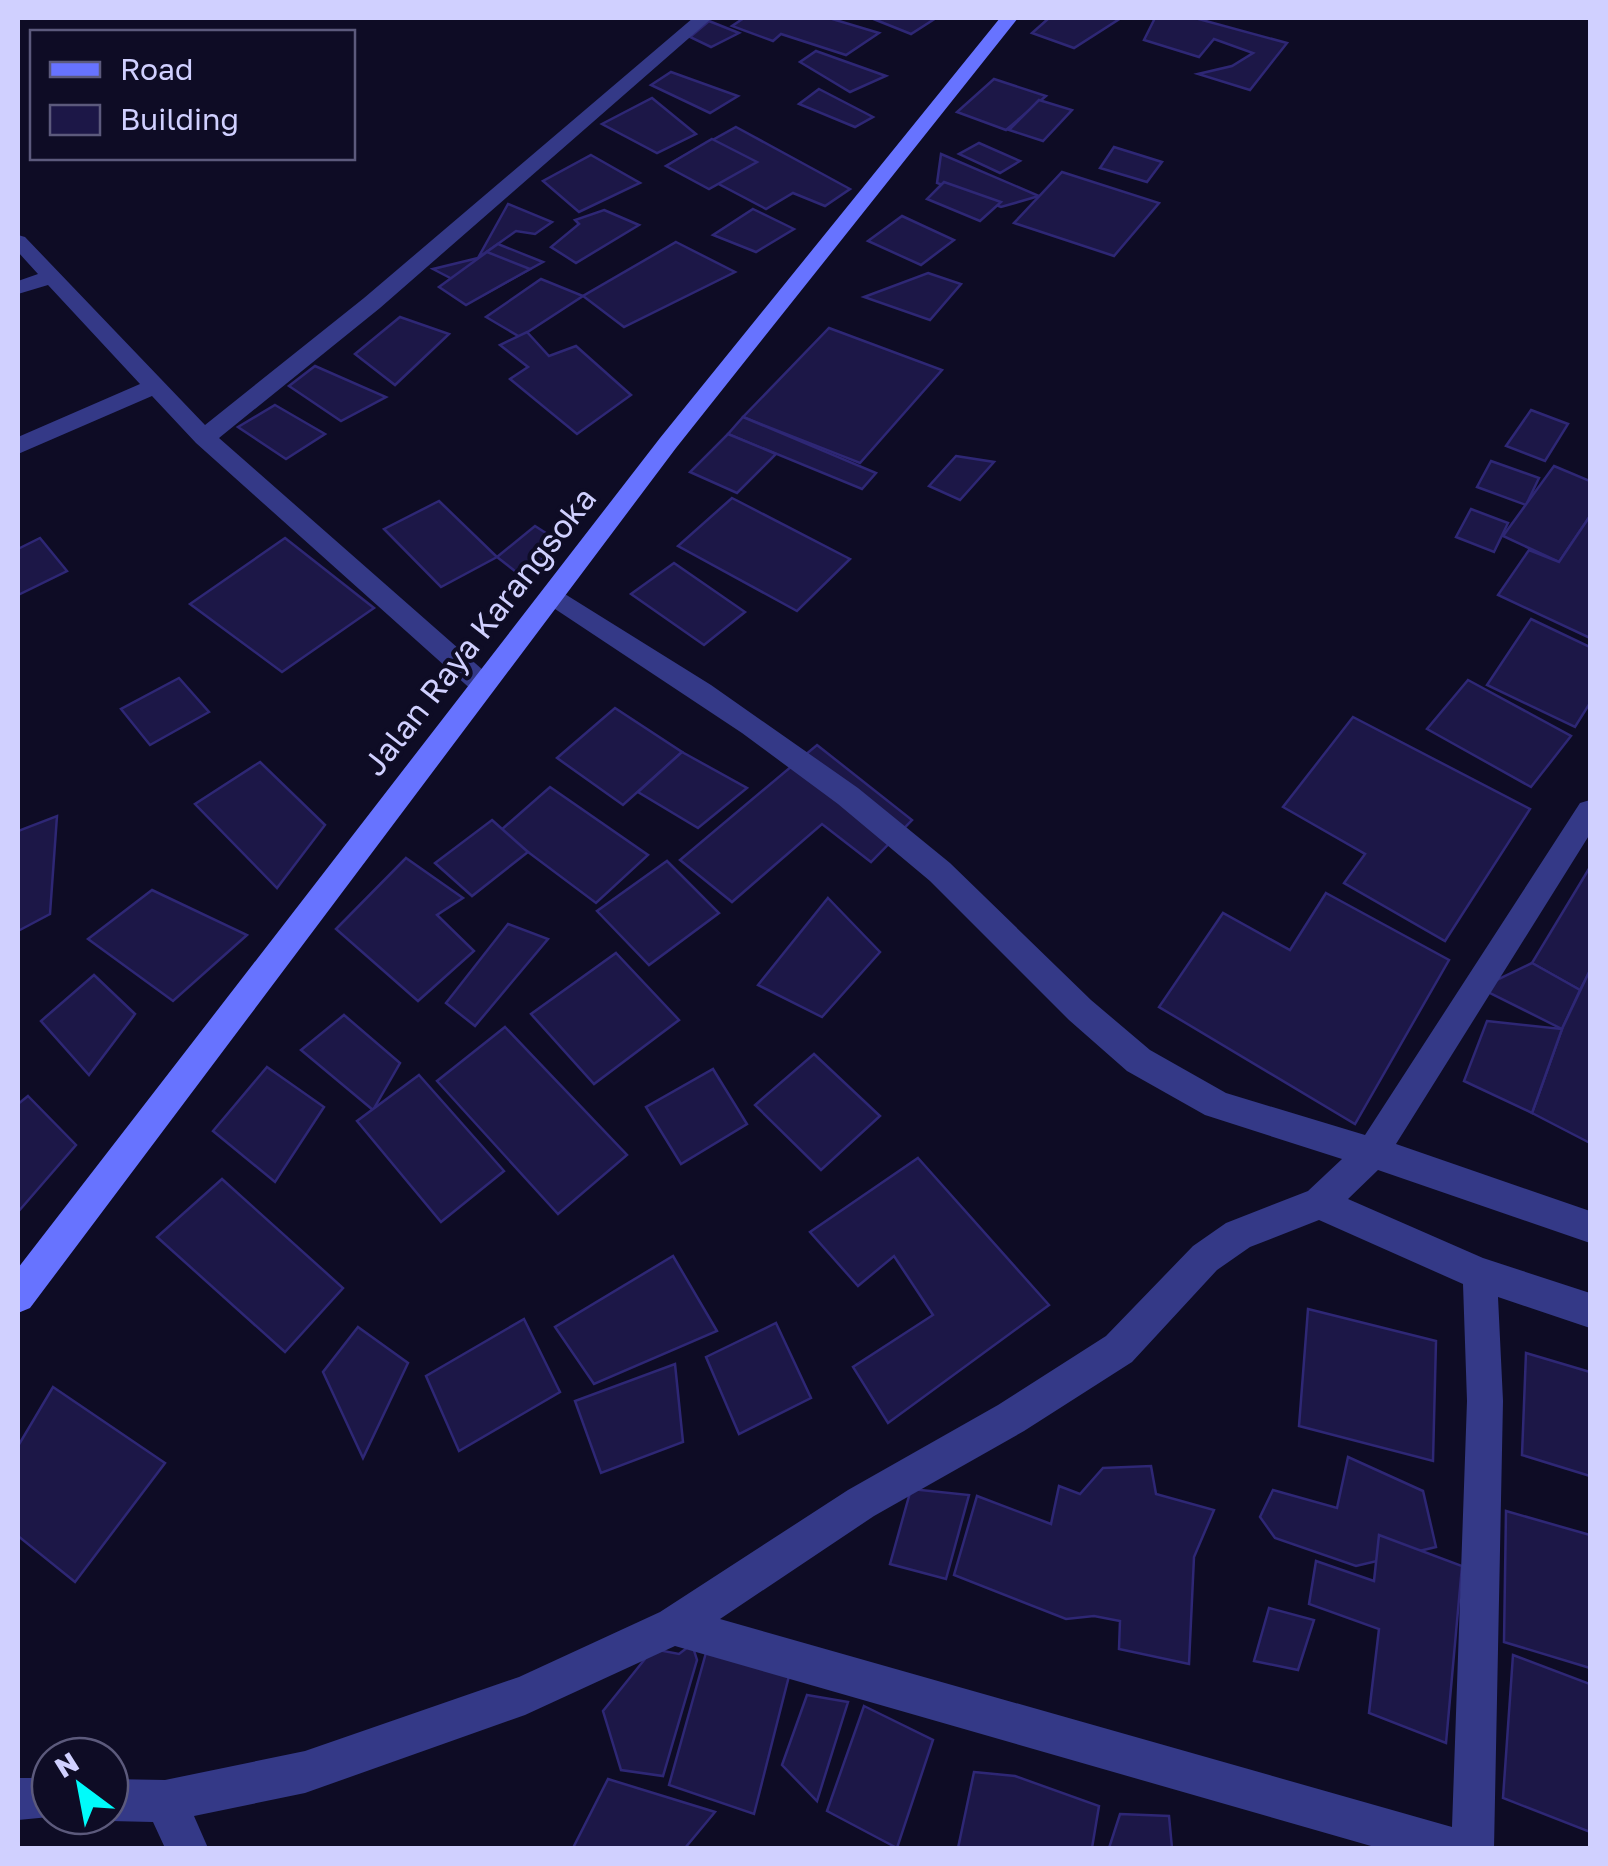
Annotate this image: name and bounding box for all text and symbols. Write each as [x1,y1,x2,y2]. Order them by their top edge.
legend [30,30,355,160]
text: Road [120,51,194,87]
text: Building [120,101,239,137]
street label: Jalan Raya Karangsoka [355,479,603,783]
north arrow [30,1736,130,1836]
text: N [49,1745,84,1784]

